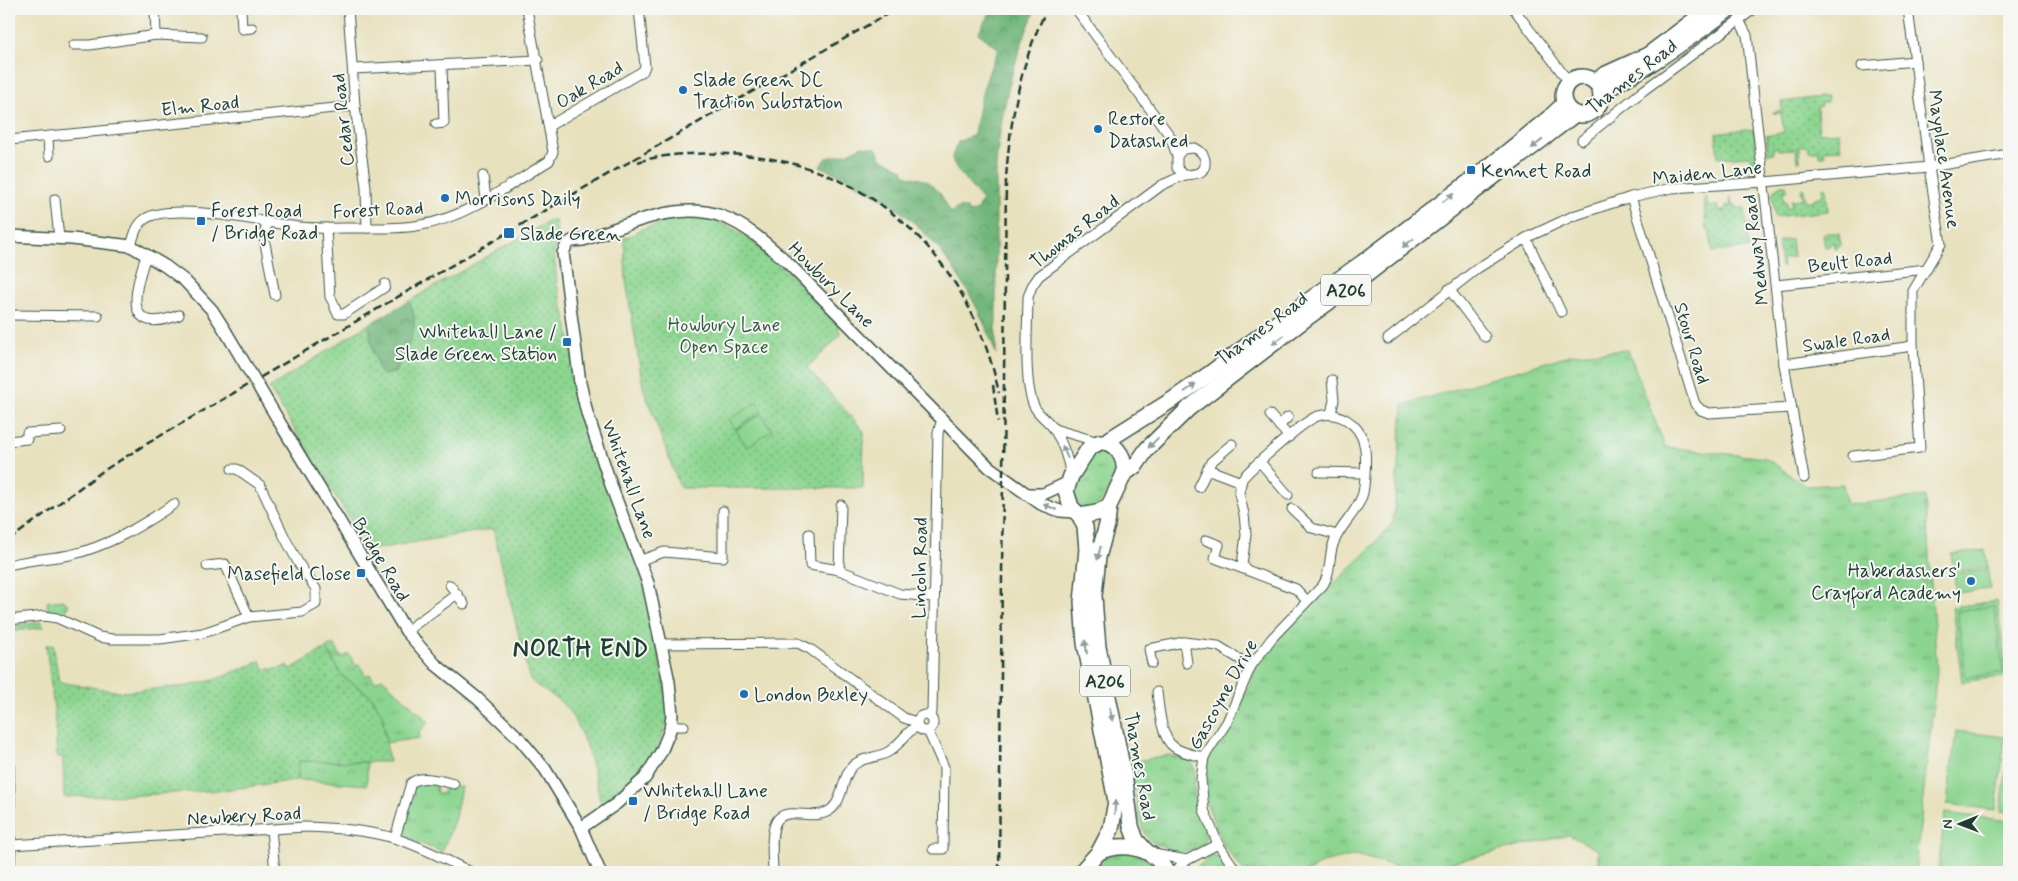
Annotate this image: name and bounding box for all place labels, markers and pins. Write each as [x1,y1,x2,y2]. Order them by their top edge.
place label: Slade Green DC Traction Substation [693,68,843,115]
marker: Slade Green DC Traction Substation [677,84,689,96]
place label: Restore Datashred [1108,107,1188,154]
marker: Restore Datashred [1092,123,1104,135]
place label: Kennet Road [1481,159,1591,184]
marker: Kennet Road [1465,164,1477,176]
place label: Morrisons Daily [455,187,581,212]
marker: Morrisons Daily [439,192,451,204]
place label: Forest Road / Bridge Road [211,199,318,247]
marker: Forest Road / Bridge Road [195,215,207,227]
place label: Slade Green [520,222,621,247]
marker: Slade Green [502,226,516,240]
place label: Whitehall Lane / Slade Green Station [395,320,557,367]
marker: Whitehall Lane / Slade Green Station [561,336,573,348]
place label: Haberdashers' Crayford Academy [1811,559,1961,609]
place label: Masefield Close [227,562,351,587]
marker: Masefield Close [355,567,367,579]
marker: Haberdashers' Crayford Academy [1965,575,1977,587]
place label: London Bexley [754,683,868,708]
marker: London Bexley [738,688,750,700]
place label: Whitehall Lane / Bridge Road [643,779,768,827]
marker: Whitehall Lane / Bridge Road [627,795,639,807]

